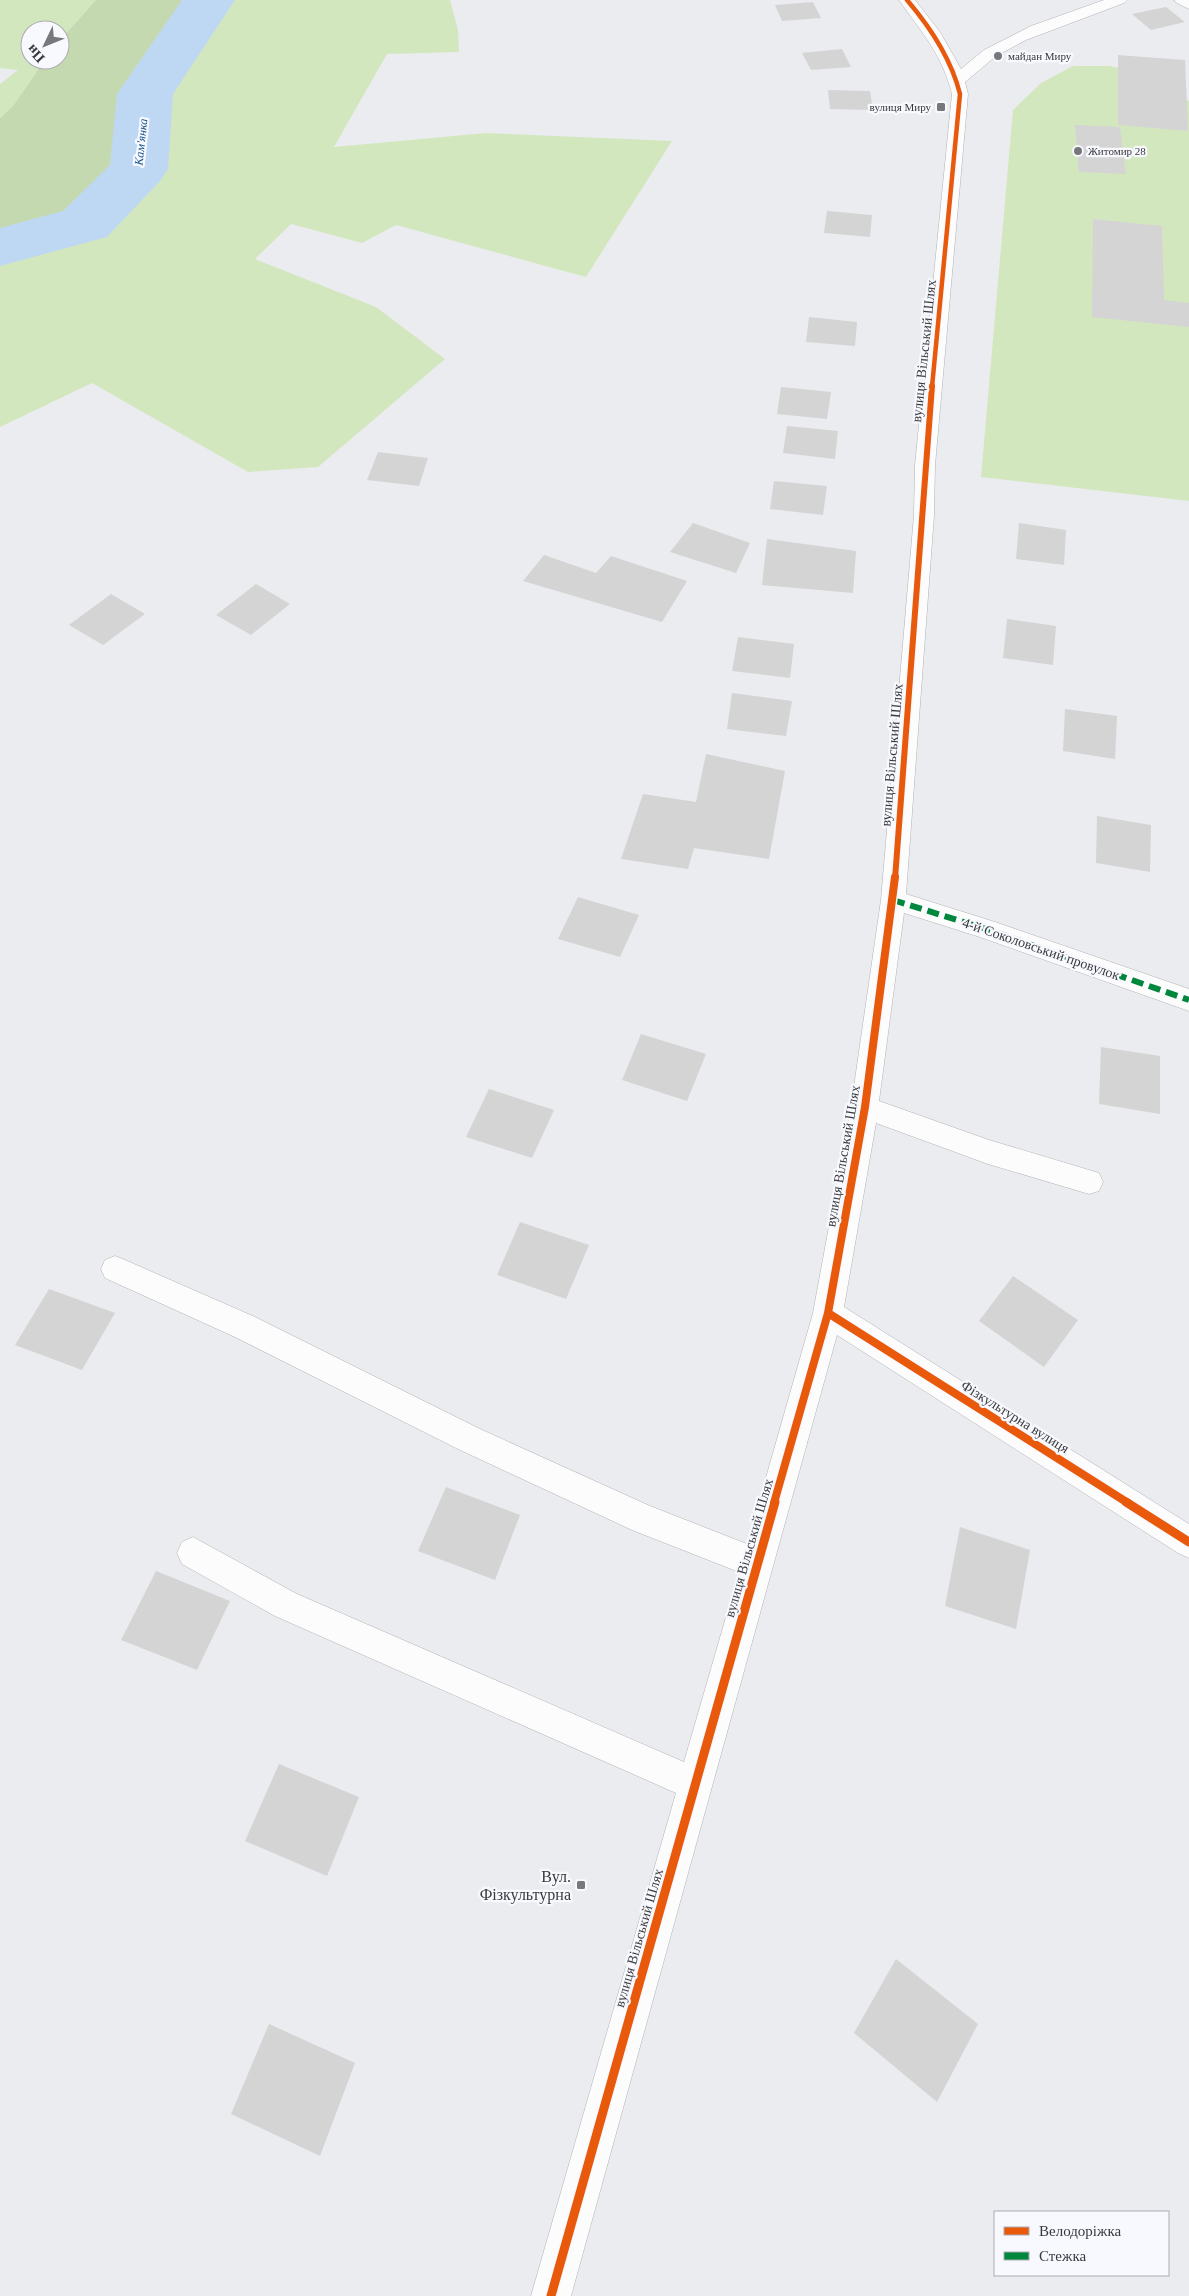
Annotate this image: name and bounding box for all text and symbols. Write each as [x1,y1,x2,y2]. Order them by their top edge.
north arrow [20,20,70,70]
text: Пн [24,41,48,66]
marker: майдан Миру [992,50,1004,62]
place label: майдан Миру [1008,50,1072,62]
place label: вулиця Миру [870,101,931,113]
marker: вулиця Миру [935,101,947,113]
water label: Кам'янка [131,118,150,167]
marker: Житомир 28 [1072,145,1084,157]
place label: Житомир 28 [1088,145,1146,157]
street label: вулиця Вільський Шлях [909,279,939,423]
street label: вулиця Вільський Шлях [878,683,906,827]
street label: 4-й Соколовський провулок [961,915,1122,983]
street label: вулиця Вільський Шлях [823,1084,863,1228]
street label: Фізкультурна вулиця [958,1378,1072,1457]
street label: вулиця Вільський Шлях [722,1477,776,1619]
street label: вулиця Вільський Шлях [612,1867,666,2009]
place label: Вул. Фізкультурна [480,1868,571,1904]
marker: Вул. Фізкультурна [575,1879,587,1891]
legend [994,2211,1169,2276]
text: Велодоріжка [1039,2223,1121,2239]
text: Стежка [1039,2248,1086,2264]

